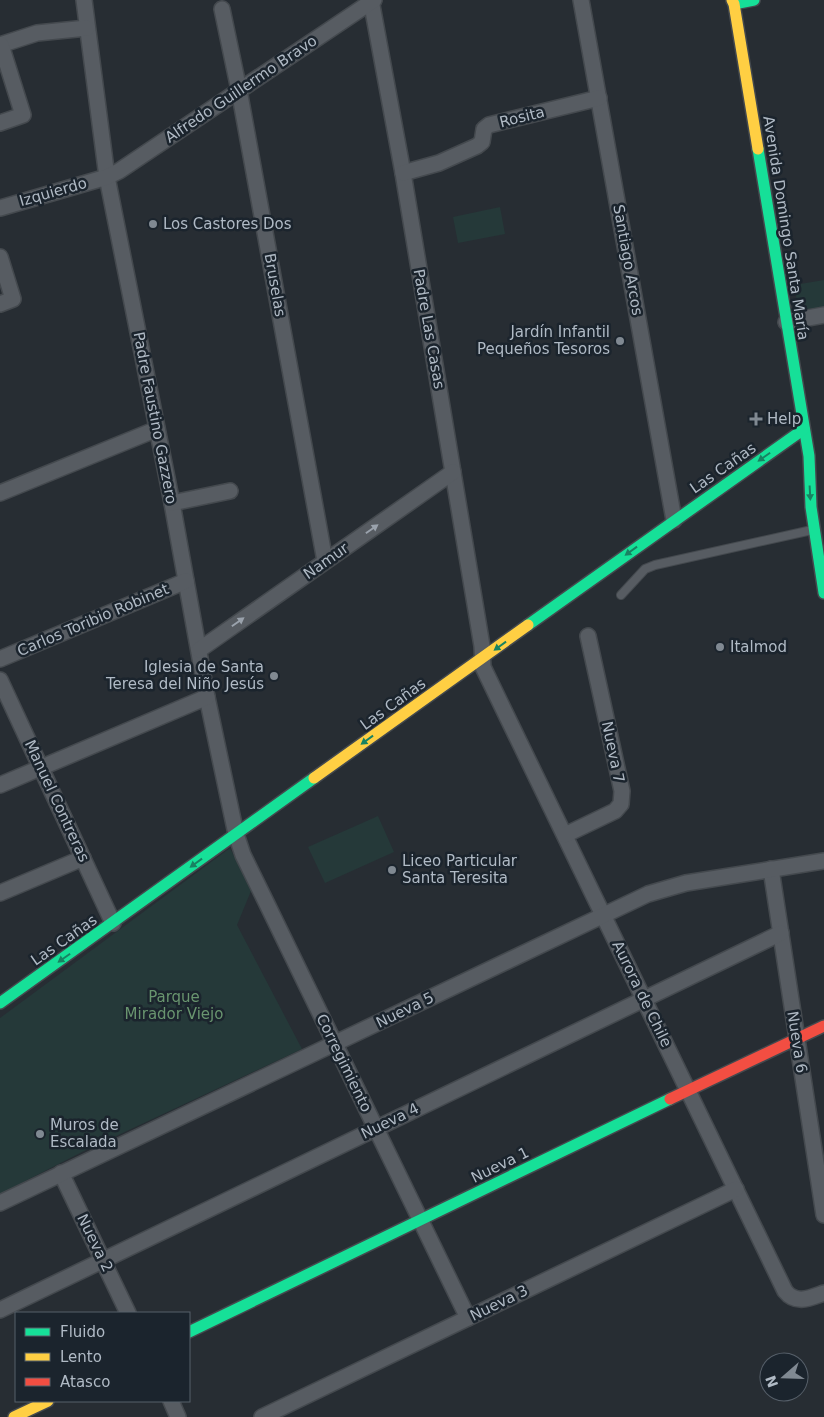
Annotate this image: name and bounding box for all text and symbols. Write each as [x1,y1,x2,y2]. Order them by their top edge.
street label: Alfredo Guillermo Bravo [162,31,320,147]
street label: Rosita [498,103,546,131]
street label: Avenida Domingo Santa María [759,115,813,341]
street label: Izquierdo [17,174,89,210]
street label: Santiago Arcos [609,203,647,317]
place label: Los Castores Dos [163,215,292,233]
marker: Los Castores Dos [147,218,159,230]
street label: Bruselas [261,252,289,318]
street label: Padre Las Casas [410,268,448,391]
place label: Jardín Infantil Pequeños Tesoros [477,323,610,358]
street label: Padre Faustino Gazzero [129,330,181,506]
marker: Jardín Infantil Pequeños Tesoros [614,335,626,347]
place label: Help [767,410,801,428]
marker: Help [749,412,763,426]
street label: Las Cañas [687,439,760,497]
one-way arrow [757,452,771,462]
one-way arrow [807,486,815,502]
one-way arrow [365,524,379,534]
street label: Namur [300,539,353,583]
one-way arrow [624,546,638,556]
street label: Carlos Toribio Robinet [15,580,172,660]
one-way arrow [232,617,245,627]
place label: Italmod [730,638,787,656]
one-way arrow [493,641,507,651]
marker: Italmod [714,641,726,653]
place label: Iglesia de Santa Teresa del Niño Jesús [105,658,264,693]
marker: Iglesia de Santa Teresa del Niño Jesús [268,670,280,682]
street label: Las Cañas [357,674,429,734]
street label: Nueva 7 [598,720,628,784]
one-way arrow [361,735,374,745]
street label: Manuel Contreras [21,737,93,865]
place label: Liceo Particular Santa Teresita [402,852,518,887]
one-way arrow [189,858,203,868]
marker: Liceo Particular Santa Teresita [386,864,398,876]
street label: Las Cañas [28,911,101,969]
street label: Aurora de Chile [608,938,676,1050]
one-way arrow [57,953,71,963]
park label: Parque Mirador Viejo [125,988,223,1023]
street label: Nueva 5 [373,988,437,1032]
street label: Nueva 6 [783,1010,811,1074]
street label: Corregimiento [312,1011,376,1115]
street label: Nueva 4 [358,1099,422,1143]
place label: Muros de Escalada [50,1116,119,1151]
marker: Muros de Escalada [34,1128,46,1140]
street label: Nueva 1 [468,1143,532,1187]
street label: Nueva 2 [73,1211,117,1275]
street label: Nueva 3 [467,1281,531,1325]
legend [15,1312,190,1402]
text: Fluido [60,1323,105,1341]
text: Lento [60,1348,102,1366]
north arrow [759,1352,809,1402]
text: Atasco [60,1373,110,1391]
text: N [762,1373,781,1390]

